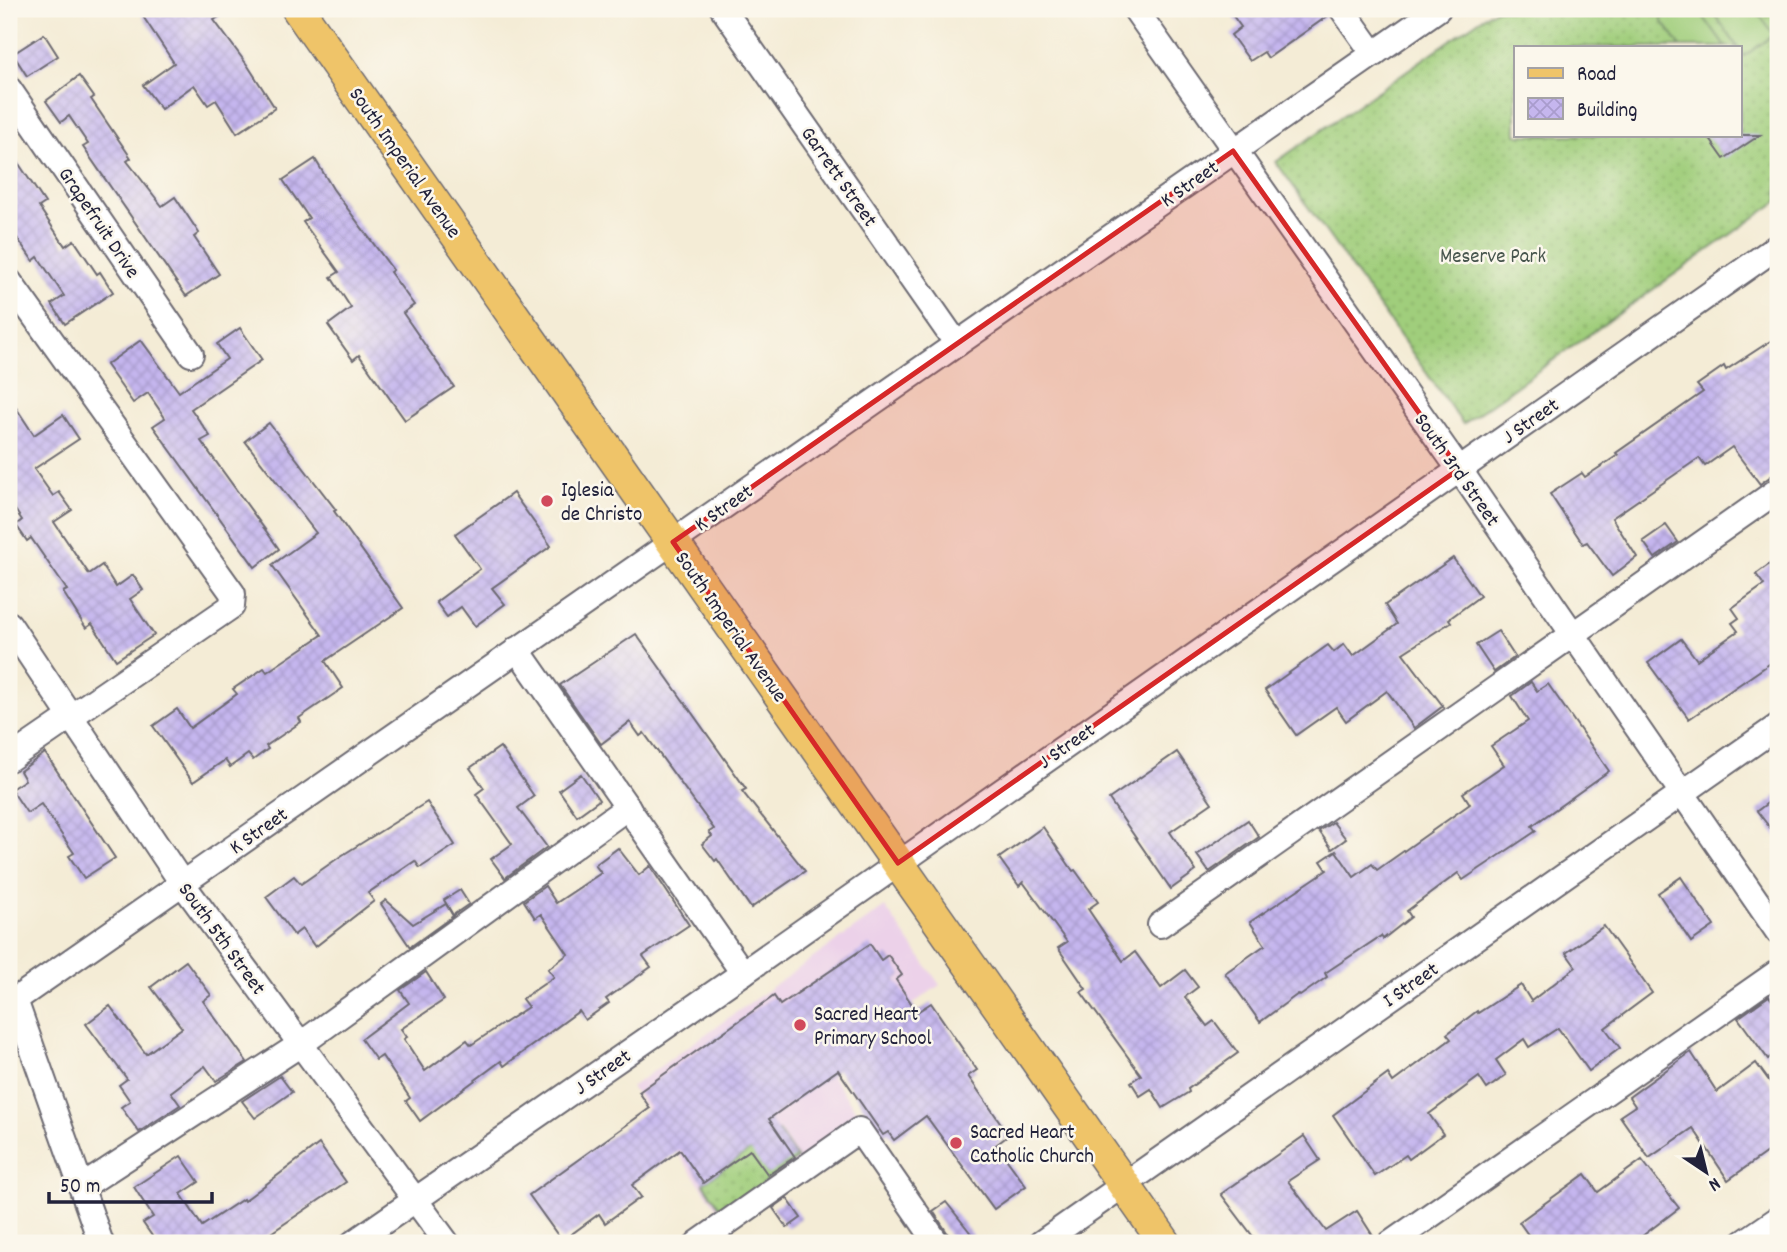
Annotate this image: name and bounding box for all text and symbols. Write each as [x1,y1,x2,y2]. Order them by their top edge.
legend [1514,46,1742,136]
text: Road [1577,61,1616,91]
street label: South Imperial Avenue [340,82,467,245]
text: Building [1577,97,1637,127]
street label: Garrett Street [792,121,883,234]
street label: K Street [1155,154,1226,217]
street label: Grapefruit Drive [49,162,146,285]
park label: Meserve Park [1440,243,1546,273]
street label: J Street [1497,392,1567,453]
street label: South 3rd Street [1405,408,1506,534]
place label: Iglesia de Christo [561,477,642,531]
street label: K Street [689,478,760,541]
marker: Iglesia de Christo [539,493,555,509]
street label: South Imperial Avenue [666,546,793,709]
street label: J Street [1033,717,1103,778]
street label: K Street [224,801,295,864]
street label: South 5th Street [169,877,272,1002]
street label: I Street [1378,956,1446,1017]
place label: Sacred Heart Primary School [814,1001,932,1055]
marker: Sacred Heart Primary School [792,1017,808,1033]
street label: J Street [569,1043,639,1104]
place label: Sacred Heart Catholic Church [970,1119,1094,1173]
marker: Sacred Heart Catholic Church [948,1135,964,1151]
north arrow [1672,1136,1742,1206]
scale bar [49,1161,212,1205]
text: N [1702,1169,1725,1197]
text: 50 m [60,1173,100,1203]

